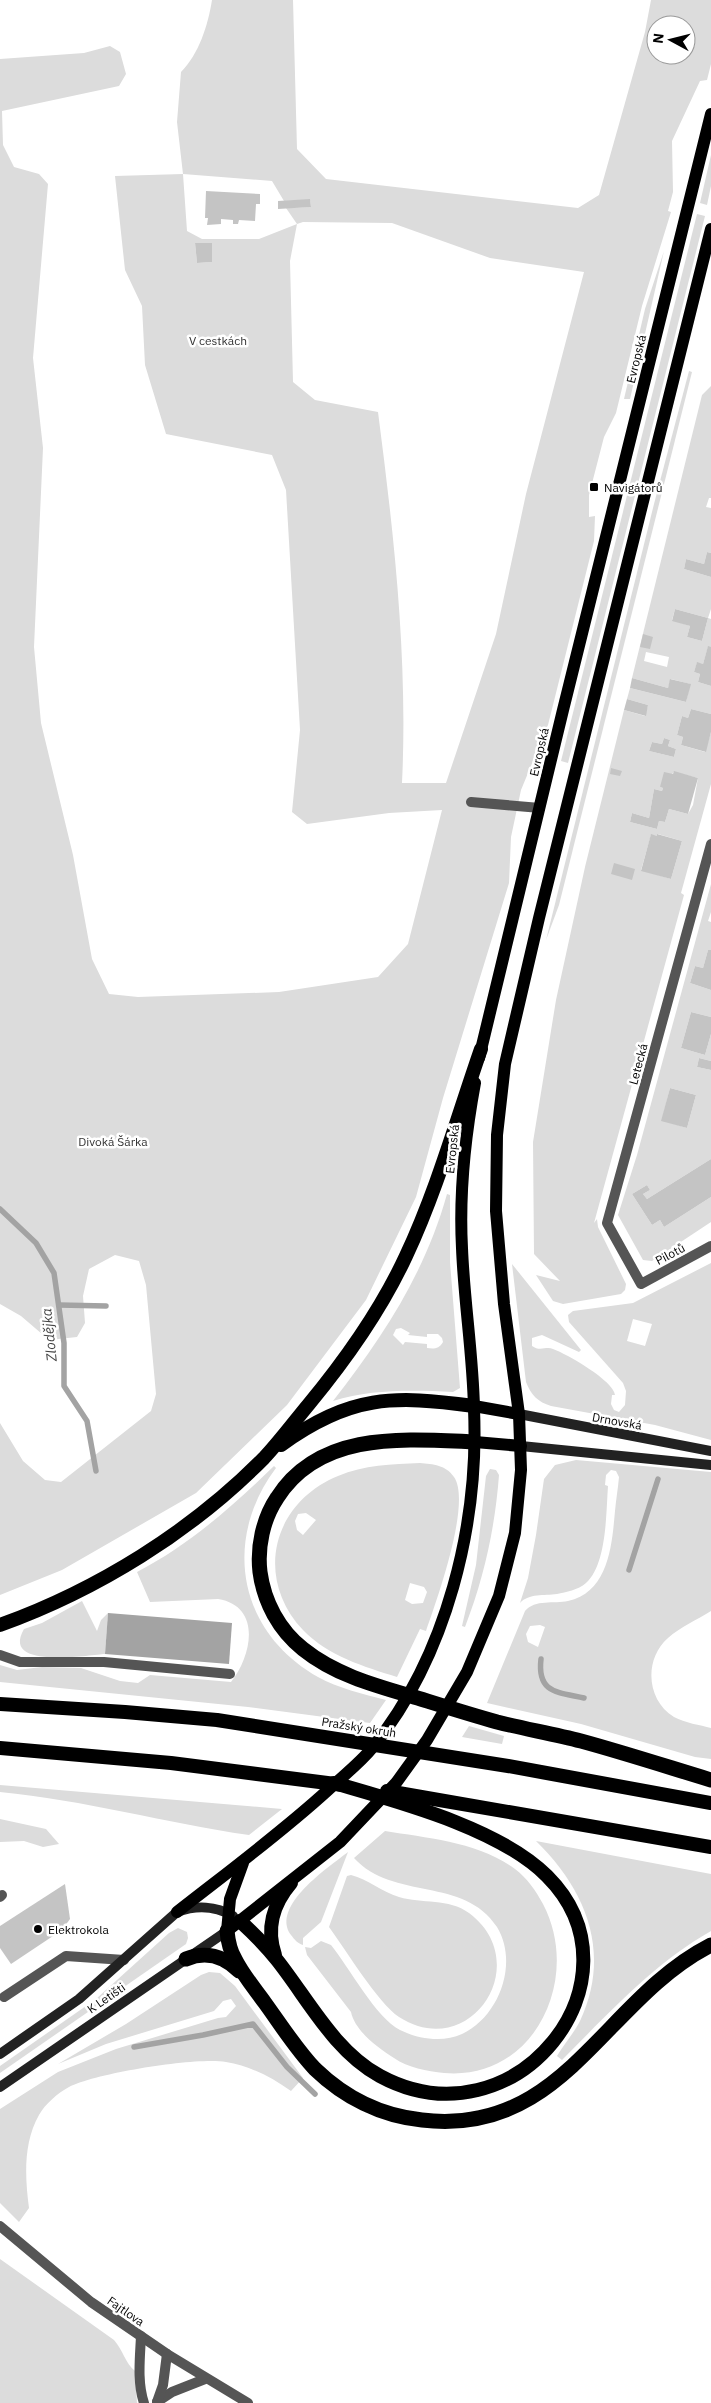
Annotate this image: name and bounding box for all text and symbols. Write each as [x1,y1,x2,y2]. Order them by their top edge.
north arrow [646,15,696,65]
text: N [649,32,668,45]
park label: V cestkách [189,333,247,348]
street label: Evropská [623,333,649,385]
place label: Navigátorů [604,480,663,495]
marker: Navigátorů [588,481,600,493]
street label: Evropská [526,726,552,778]
street label: Letecká [625,1041,651,1086]
street label: Evropská [442,1123,462,1174]
park label: Divoká Šárka [78,1134,148,1149]
street label: Pilotů [653,1240,687,1268]
water label: Zlodějka [37,1308,61,1363]
street label: Drnovská [591,1409,644,1433]
street label: Pražský okruh [321,1714,397,1740]
place label: Elektrokola [48,1922,109,1937]
marker: Elektrokola [32,1923,44,1935]
street label: K Letišti [84,1979,128,2017]
street label: Fajtlova [105,2293,148,2330]

